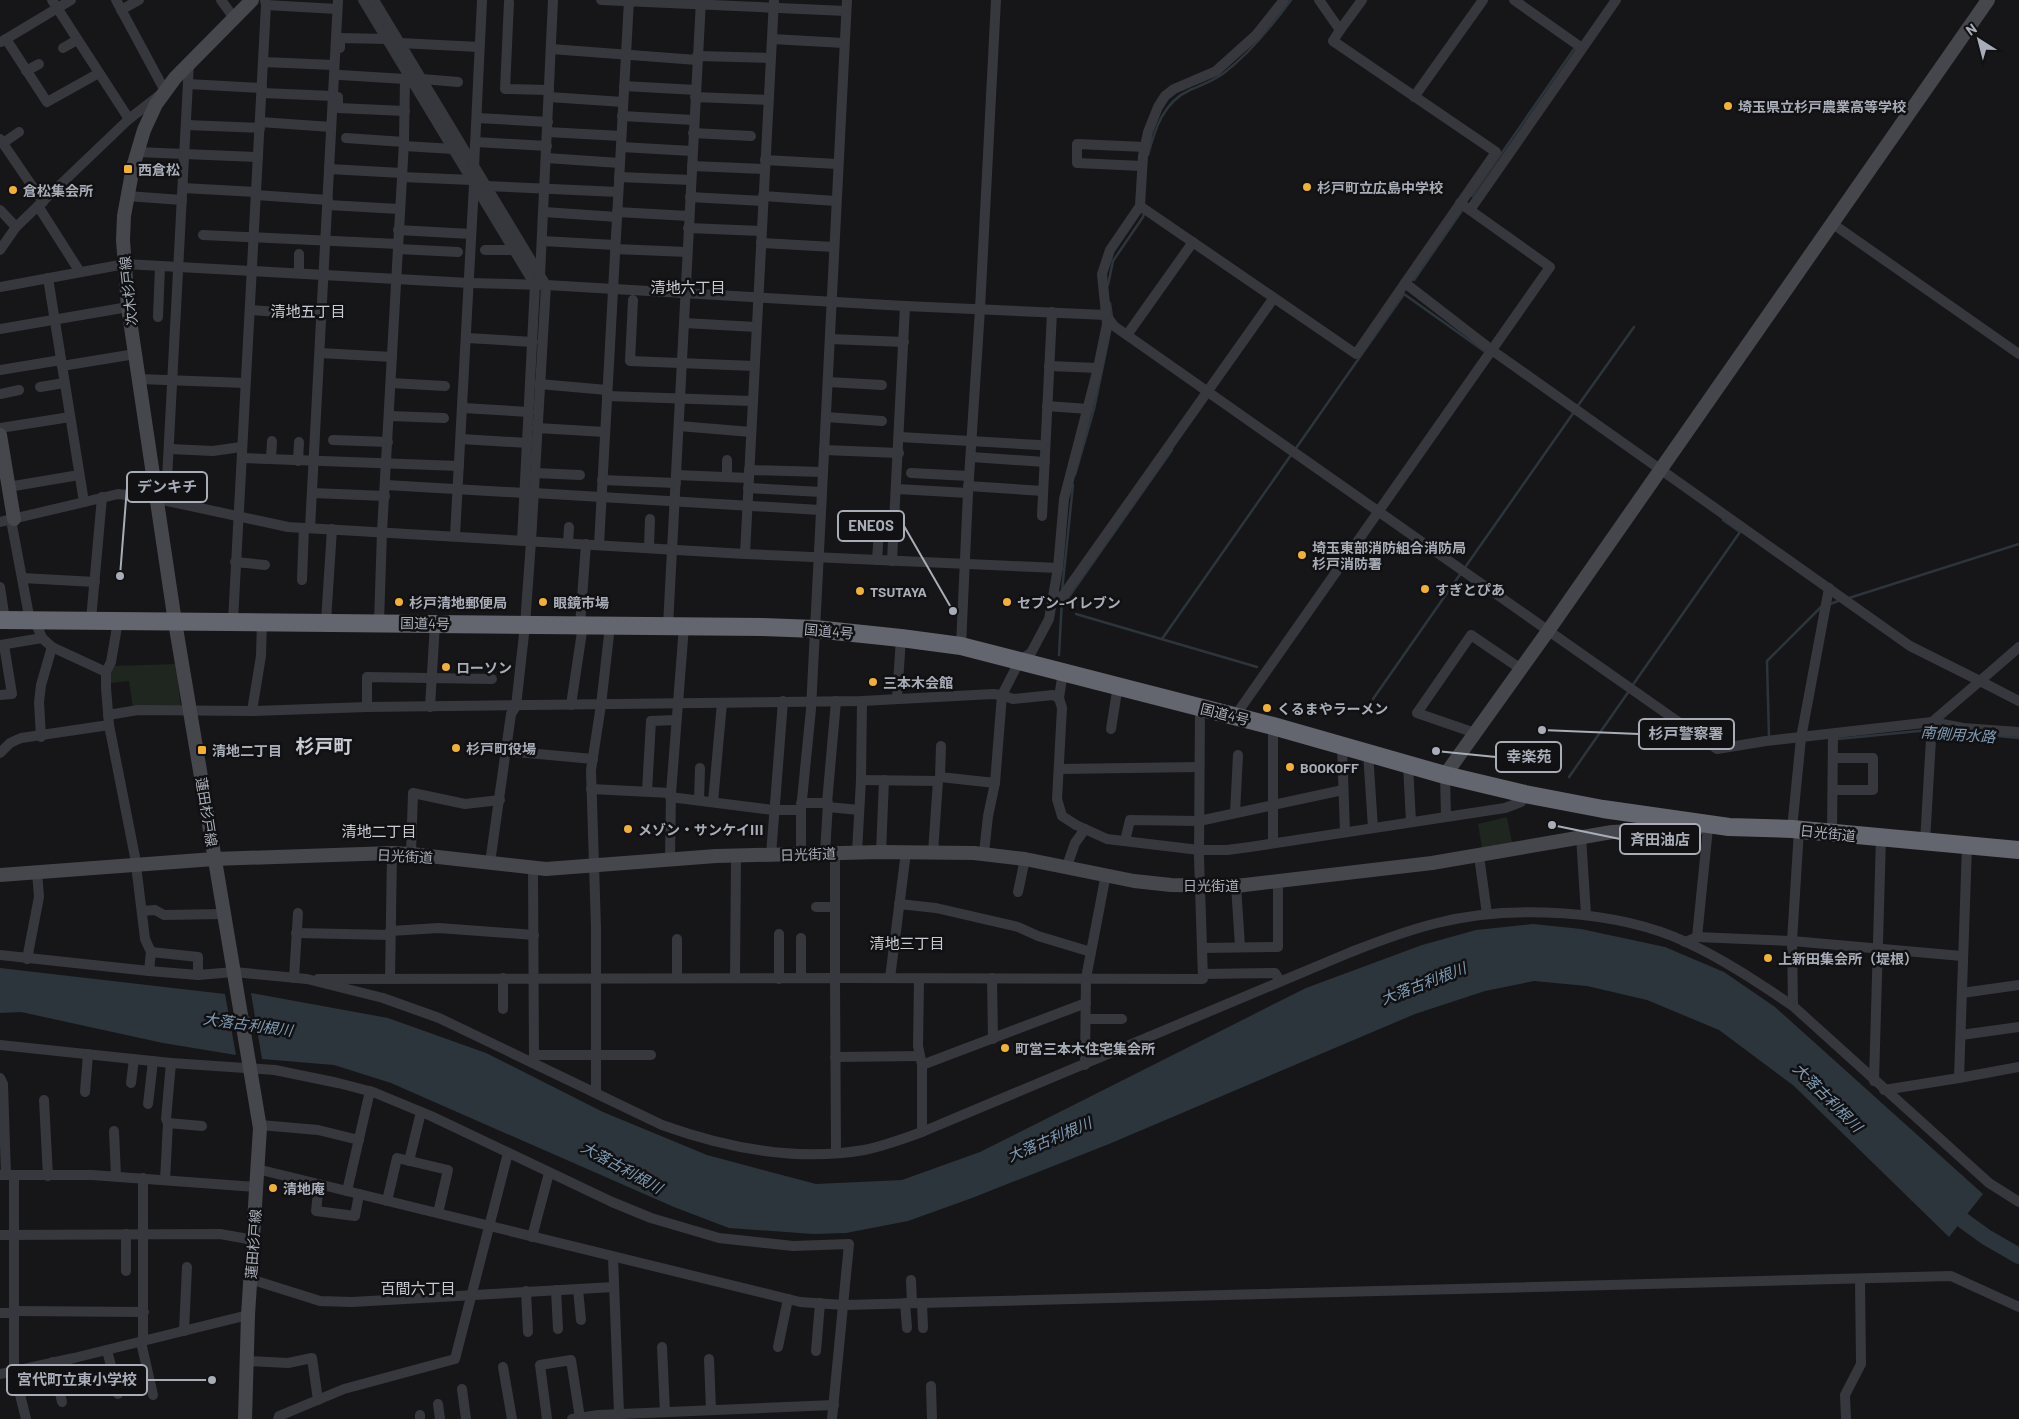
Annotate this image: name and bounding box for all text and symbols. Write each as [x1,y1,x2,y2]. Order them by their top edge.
north arrow [1954,15,2004,65]
text: N [1962,19,1980,39]
place label: 埼玉県立杉戸農業高等学校 [1738,98,1906,115]
marker: 埼玉県立杉戸農業高等学校 [1722,100,1734,112]
place label: 西倉松 [138,161,180,178]
marker: 西倉松 [122,163,134,175]
place label: 杉戸町立広島中学校 [1317,179,1443,196]
marker: 杉戸町立広島中学校 [1301,181,1313,193]
place label: 倉松集会所 [23,182,93,199]
marker: 倉松集会所 [7,184,19,196]
street label: 次木杉戸線 [116,255,140,327]
district label: 清地六丁目 [650,278,726,296]
district label: 清地五丁目 [270,302,346,320]
callout: デンキチ [127,472,207,502]
text: デンキチ [137,477,197,495]
callout: ENEOS [838,511,904,541]
text: ENEOS [848,516,894,534]
place label: 埼玉東部消防組合消防局 杉戸消防署 [1312,539,1466,572]
marker: 埼玉東部消防組合消防局 杉戸消防署 [1296,549,1308,561]
place label: すぎとぴあ [1435,581,1505,598]
place label: TSUTAYA [870,583,928,600]
marker: すぎとぴあ [1419,583,1431,595]
marker: TSUTAYA [854,585,866,597]
place label: 杉戸清地郵便局 [409,594,507,611]
place label: 眼鏡市場 [553,594,609,611]
place label: セブン-イレブン [1017,594,1121,611]
marker: 杉戸清地郵便局 [393,596,405,608]
marker: 眼鏡市場 [537,596,549,608]
marker: セブン-イレブン [1001,596,1013,608]
street label: 国道4号 [400,614,450,632]
street label: 国道4号 [803,620,855,642]
place label: ローソン [456,659,512,676]
marker: ローソン [440,661,452,673]
place label: 三本木会館 [883,674,953,691]
marker: 三本木会館 [867,676,879,688]
street label: 国道4号 [1199,700,1251,728]
place label: くるまやラーメン [1277,700,1388,717]
marker: くるまやラーメン [1261,702,1273,714]
callout: 杉戸警察署 [1639,719,1734,749]
water label: 南側用水路 [1920,722,1998,746]
text: 杉戸警察署 [1648,724,1724,742]
district label: 杉戸町 [295,734,353,757]
place label: 杉戸町役場 [466,740,536,757]
place label: 清地二丁目 [212,742,282,759]
marker: 杉戸町役場 [450,742,462,754]
callout: 幸楽苑 [1496,742,1561,772]
marker: 清地二丁目 [196,744,208,756]
text: 幸楽苑 [1506,747,1552,765]
place label: BOOKOFF [1300,759,1359,776]
marker: BOOKOFF [1284,761,1296,773]
street label: 蓮田杉戸線 [193,776,221,848]
place label: メゾン・サンケイⅢ [638,821,764,838]
district label: 清地二丁目 [341,822,417,840]
street label: 日光街道 [1799,822,1857,844]
marker: メゾン・サンケイⅢ [622,823,634,835]
callout: 斉田油店 [1620,824,1700,854]
text: 斉田油店 [1630,830,1690,848]
street label: 日光街道 [780,845,836,863]
street label: 日光街道 [377,846,433,866]
street label: 日光街道 [1183,877,1239,894]
district label: 清地三丁目 [869,934,945,952]
place label: 上新田集会所（堤根） [1778,950,1918,967]
marker: 上新田集会所（堤根） [1762,952,1774,964]
water label: 大落古利根川 [1378,958,1470,1008]
water label: 大落古利根川 [202,1009,296,1039]
place label: 町営三本木住宅集会所 [1015,1040,1155,1057]
marker: 町営三本木住宅集会所 [999,1042,1011,1054]
water label: 大落古利根川 [1790,1059,1868,1137]
water label: 大落古利根川 [1004,1112,1096,1165]
water label: 大落古利根川 [578,1137,667,1198]
place label: 清地庵 [283,1180,325,1197]
marker: 清地庵 [267,1182,279,1194]
street label: 蓮田杉戸線 [242,1208,264,1280]
district label: 百間六丁目 [380,1279,456,1297]
callout: 宮代町立東小学校 [7,1365,147,1395]
text: 宮代町立東小学校 [17,1370,137,1388]

